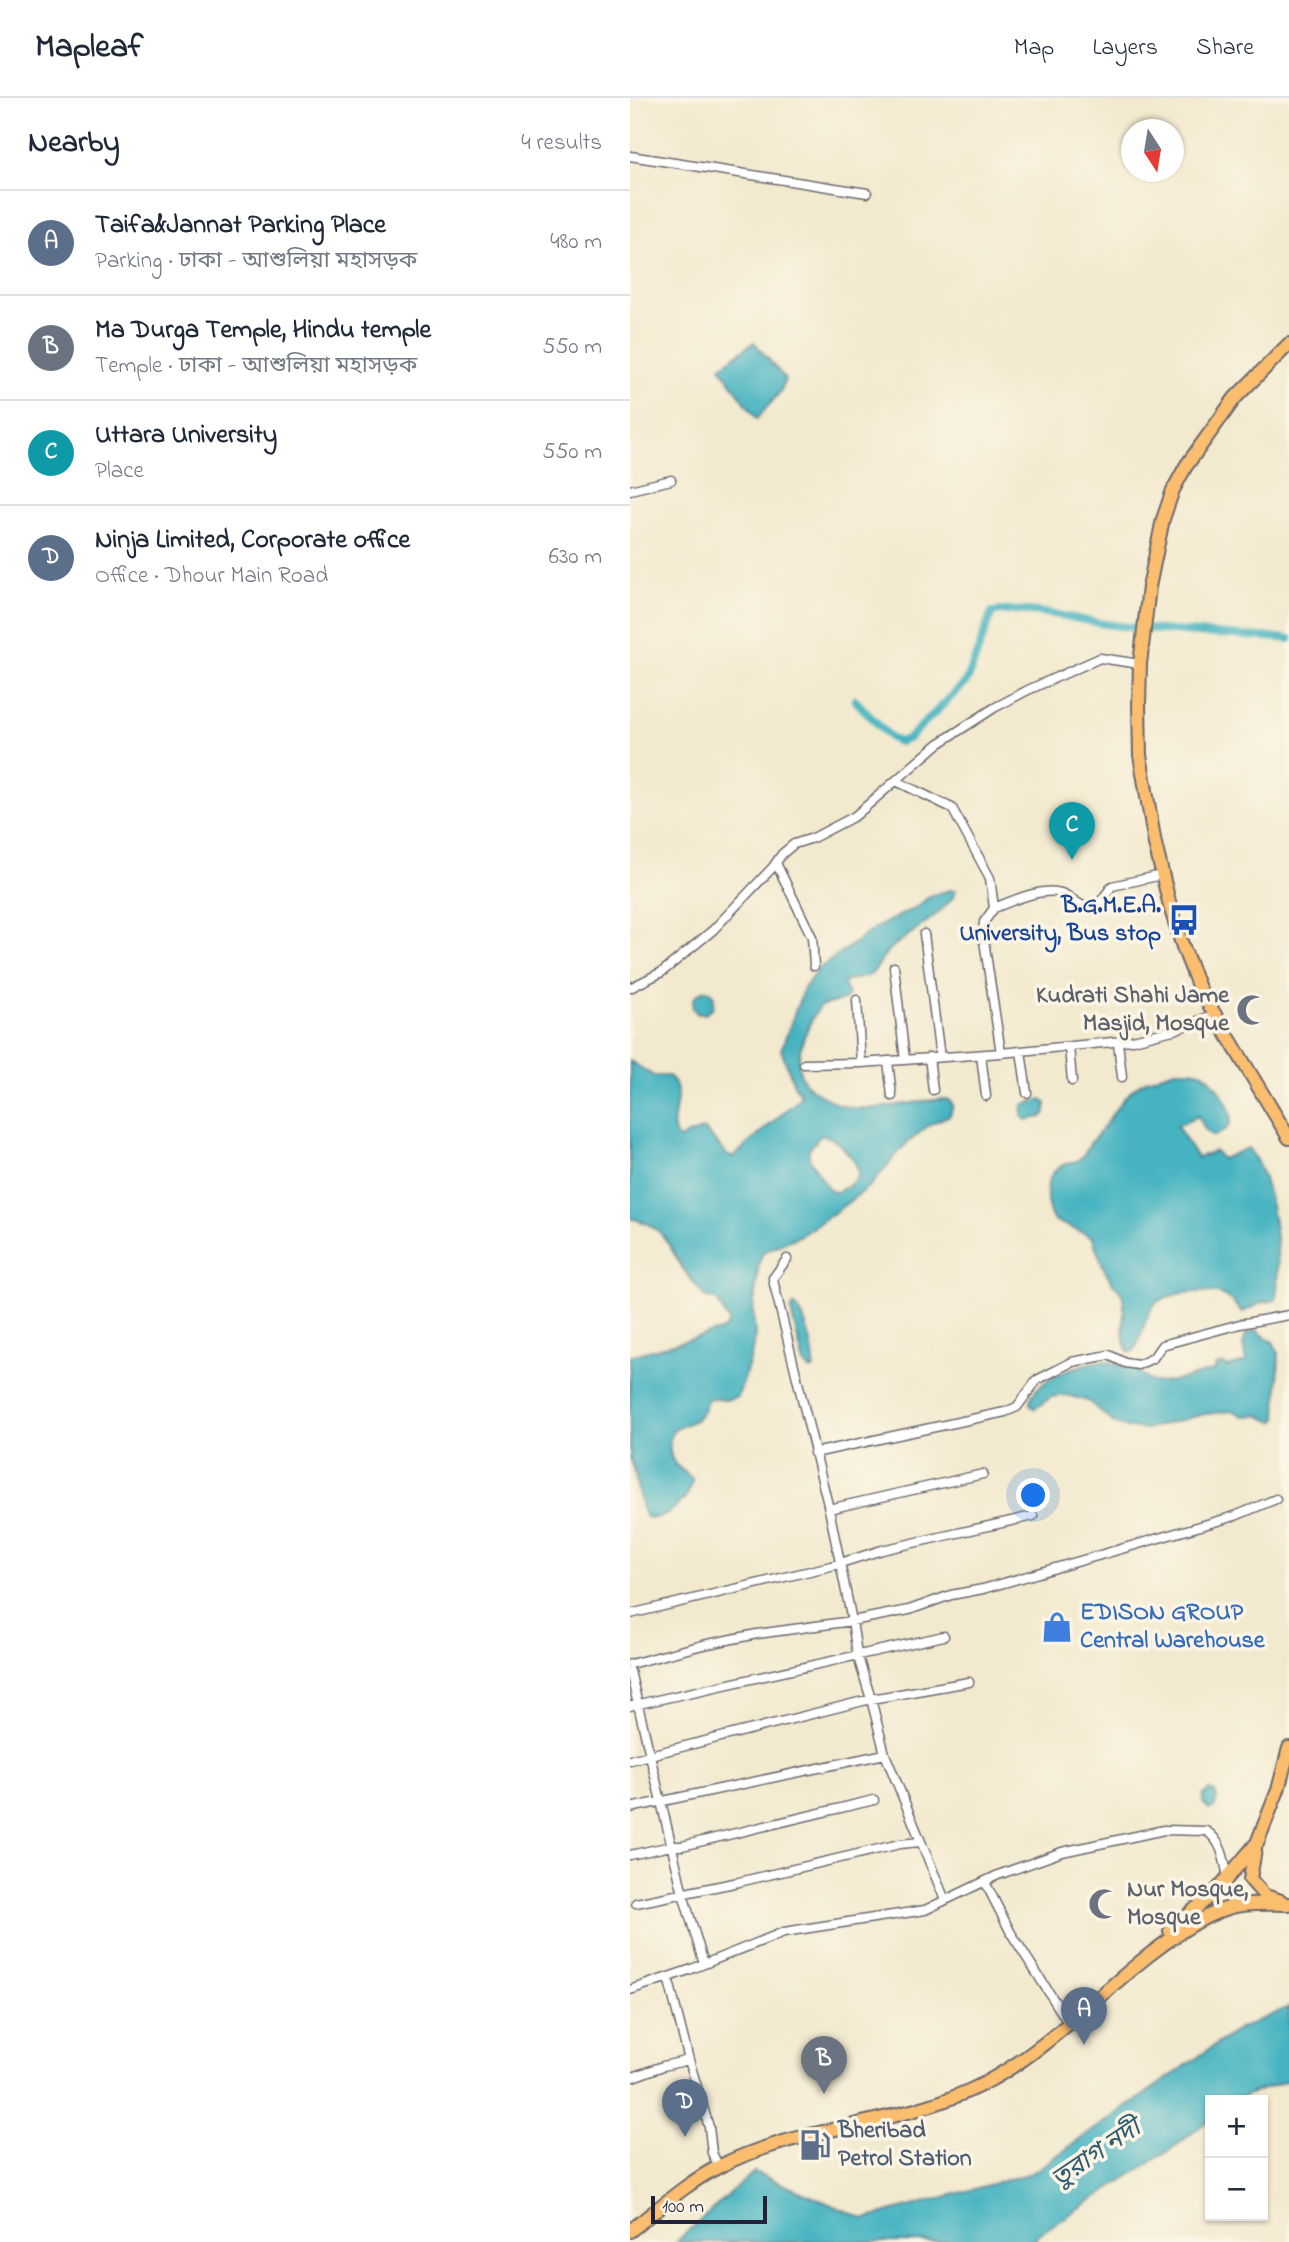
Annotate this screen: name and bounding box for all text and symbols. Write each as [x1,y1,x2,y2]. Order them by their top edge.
text: Mapleaf [35,24,143,72]
text: Map [1014,31,1054,66]
text: Layers [1092,31,1158,66]
text: Share [1196,31,1254,66]
north arrow [1121,119,1184,182]
text: Nearby [28,122,120,166]
text: 4 results [521,127,602,160]
text: Taifa&Jannat Parking Place [95,207,386,245]
text: A [44,226,58,259]
text: 480 m [550,226,602,259]
text: Parking · ঢাকা - আশুলিয়া মহাসড়ক [95,245,417,278]
text: Ma Durga Temple, Hindu temple [95,312,431,350]
text: B [43,331,59,364]
text: 550 m [542,331,602,364]
text: Temple · ঢাকা - আশুলিয়া মহাসড়ক [95,350,417,383]
text: Uttara University [95,417,277,455]
text: C [45,436,57,469]
text: 550 m [542,436,602,469]
text: Place [95,455,144,488]
text: Ninja Limited, Corporate office [95,522,410,560]
text: D [43,541,59,574]
text: 630 m [549,541,602,574]
text: Office · Dhour Main Road [95,560,328,593]
pin: C [1049,802,1095,860]
place label: B.G.M.E.A. University, Bus stop [960,889,1161,953]
bus stop icon: B.G.M.E.A. University, Bus stop [1167,903,1201,937]
place label: Kudrati Shahi Jame Masjid, Mosque [1036,979,1230,1042]
mosque icon: Kudrati Shahi Jame Masjid, Mosque [1235,993,1269,1027]
your location [1016,1478,1050,1512]
place label: EDISON GROUP Central Warehouse [1080,1596,1266,1659]
shop icon: EDISON GROUP Central Warehouse [1040,1610,1074,1644]
place label: Nur Mosque, Mosque [1127,1873,1248,1936]
mosque icon: Nur Mosque, Mosque [1087,1887,1121,1921]
pin: A [1061,1987,1107,2045]
pin: B [801,2036,847,2094]
pin: D [662,2079,708,2137]
map controls [1205,2095,1268,2221]
button: + [1205,2095,1268,2158]
water label: তুরাগ নদী [1044,2108,1154,2199]
place label: Bheribad Petrol Station [837,2114,972,2177]
fuel station icon: Bheribad Petrol Station [798,2128,832,2162]
button: − [1205,2158,1268,2221]
scale bar [651,2193,766,2225]
text: 100 m [662,2194,704,2221]

